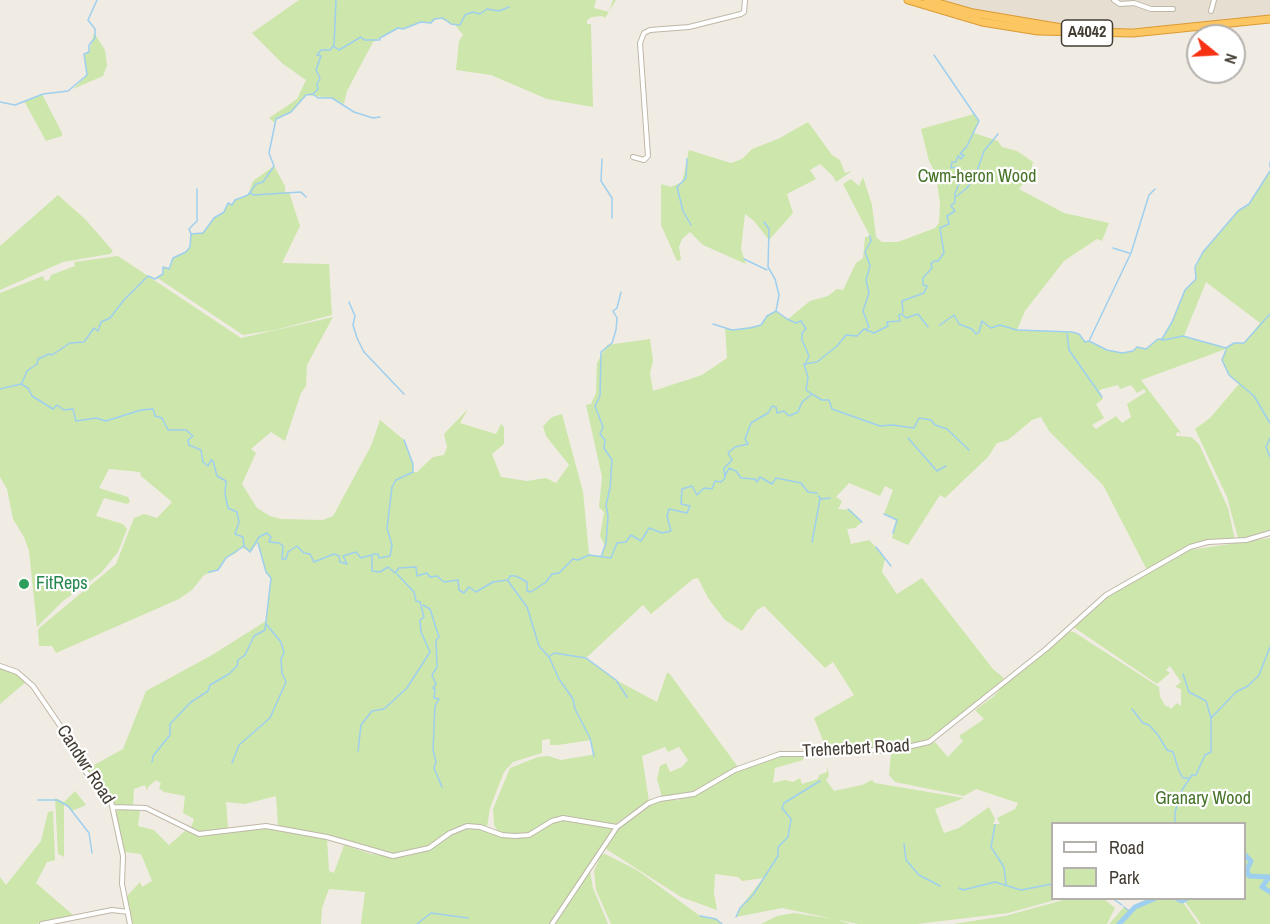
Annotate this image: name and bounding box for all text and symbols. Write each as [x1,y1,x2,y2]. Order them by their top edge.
road number: A4042 [1062,20,1112,46]
north arrow [1186,24,1246,84]
text: N [1219,51,1243,67]
park label: Cwm-heron Wood [918,166,1036,188]
place label: FitReps [36,573,88,595]
marker: FitReps [17,577,31,591]
street label: Candwr Road [51,721,119,809]
street label: Treherbert Road [802,735,910,763]
park label: Granary Wood [1155,788,1251,810]
legend [1051,822,1246,900]
text: Road [1109,835,1144,860]
text: Park [1109,865,1139,890]

